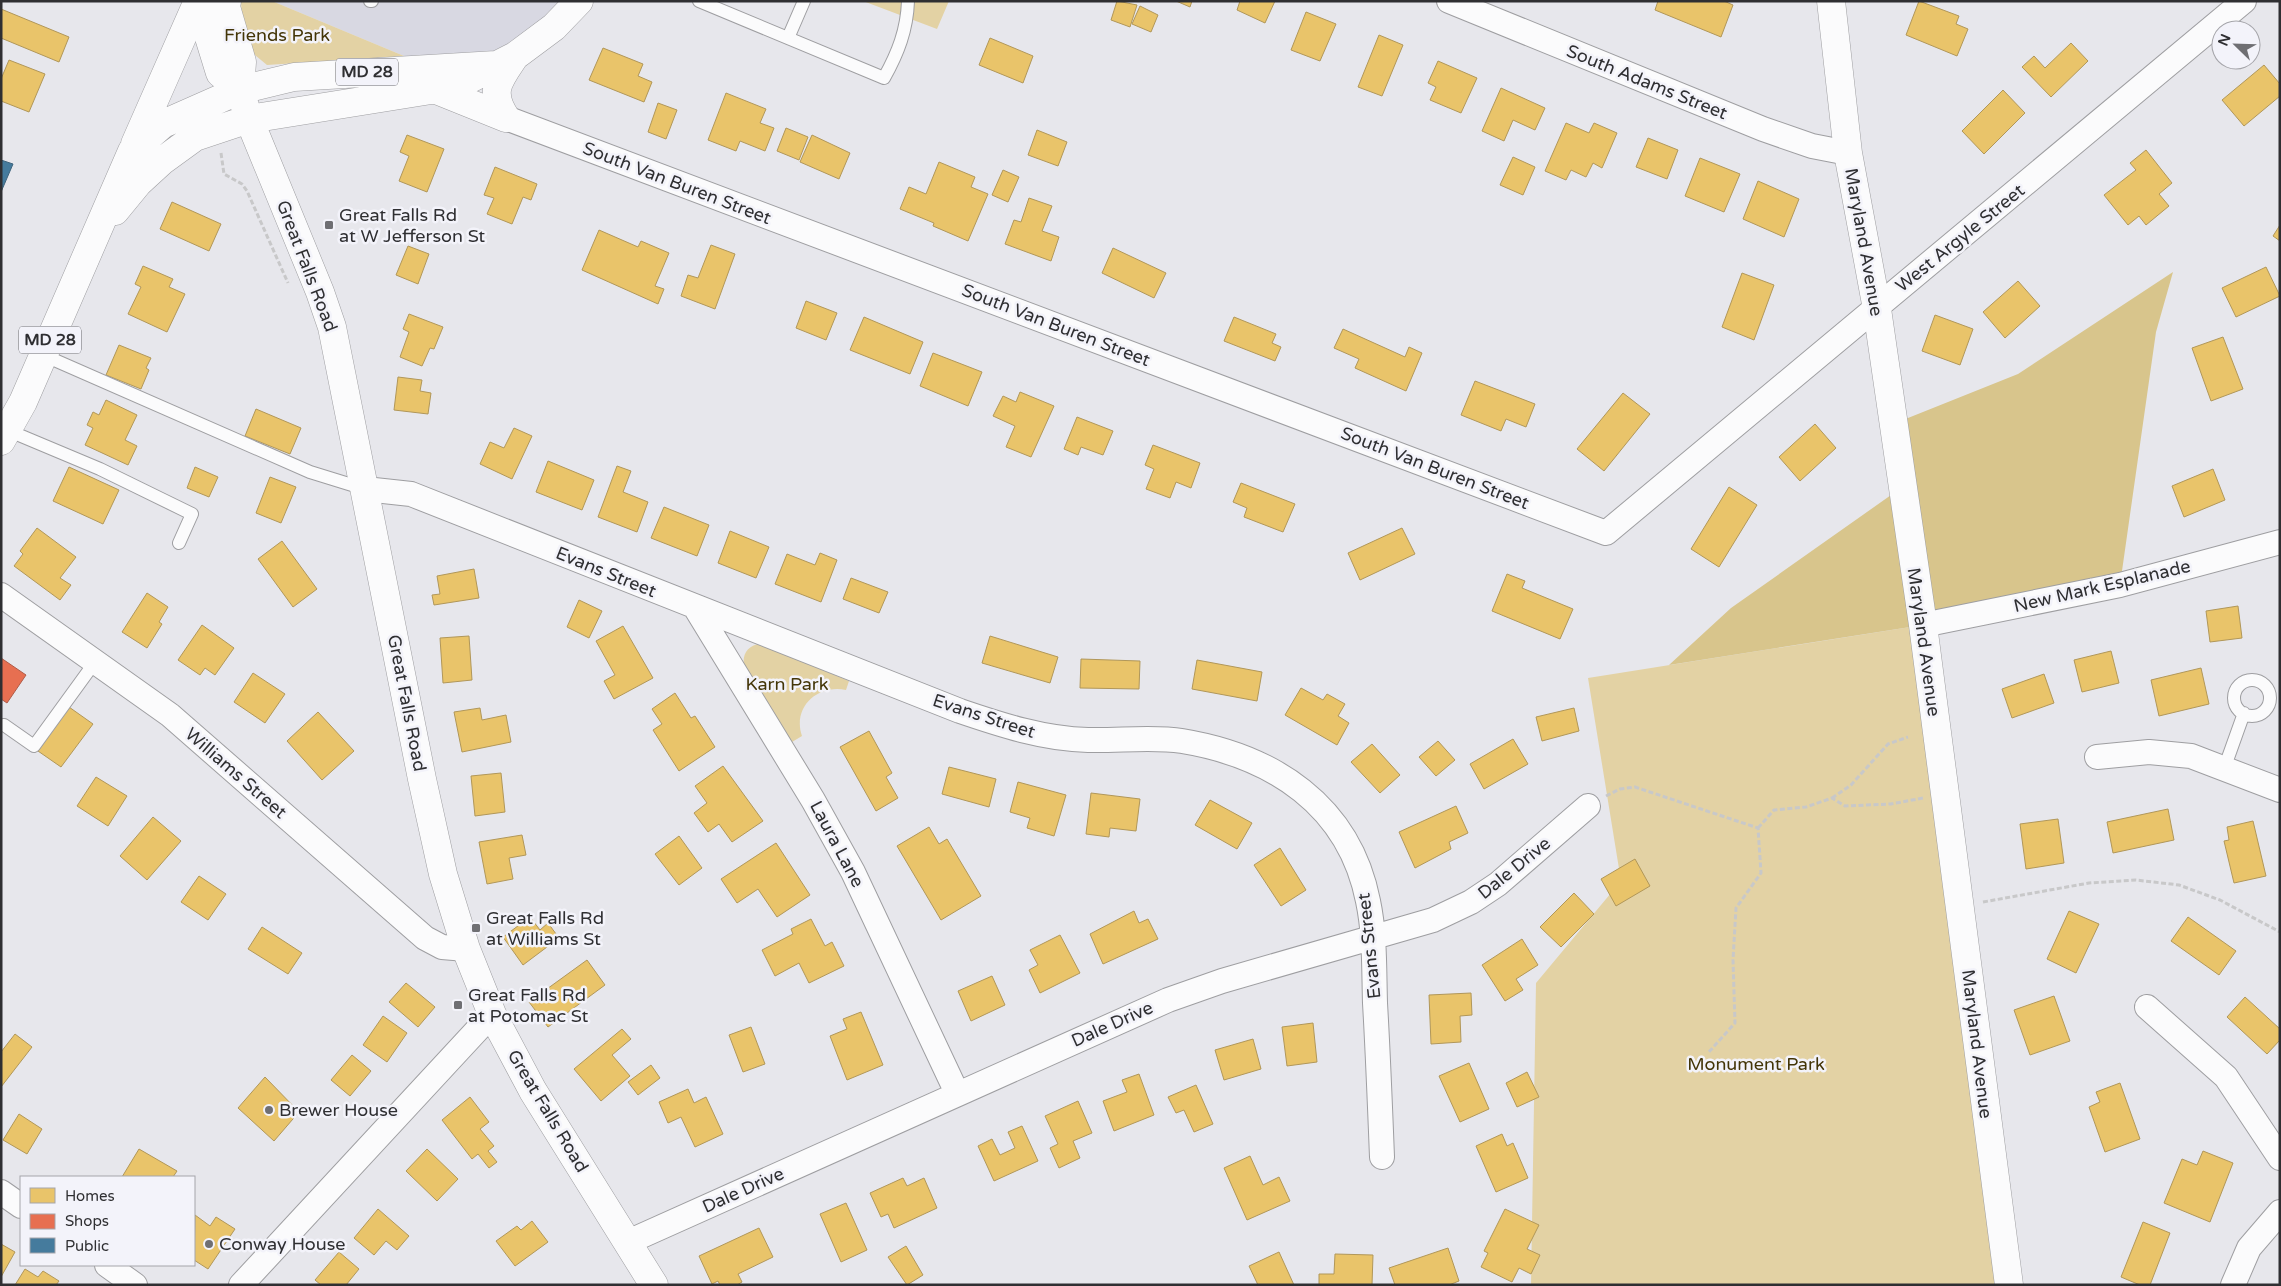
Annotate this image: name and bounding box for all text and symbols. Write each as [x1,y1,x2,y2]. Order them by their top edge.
north arrow [2211,20,2261,70]
park label: Friends Park [224,24,330,46]
text: N [2214,32,2235,49]
street label: South Adams Street [1563,40,1731,124]
road number: MD 28 [336,58,398,86]
street label: South Van Buren Street [580,137,774,229]
street label: Maryland Avenue [1840,166,1888,318]
street label: West Argyle Street [1891,179,2029,297]
street label: Great Falls Road [272,197,342,335]
place label: Great Falls Rd at W Jefferson St [339,204,485,247]
marker: Great Falls Rd at W Jefferson St [323,219,335,231]
street label: South Van Buren Street [959,279,1153,371]
road number: MD 28 [19,326,81,354]
street label: South Van Buren Street [1338,422,1532,514]
street label: Evans Street [553,542,660,602]
street label: New Mark Esplanade [2011,555,2193,617]
street label: Maryland Avenue [1903,566,1945,718]
street label: Great Falls Road [383,633,431,773]
park label: Karn Park [745,673,829,695]
street label: Evans Street [930,689,1038,743]
street label: Williams Street [181,723,291,823]
street label: Laura Lane [805,797,869,891]
street label: Dale Drive [1473,832,1555,904]
street label: Evans Street [1352,892,1386,1000]
place label: Great Falls Rd at Williams St [486,907,604,950]
marker: Great Falls Rd at Williams St [470,922,482,934]
street label: Maryland Avenue [1957,968,1997,1120]
place label: Great Falls Rd at Potomac St [468,984,588,1027]
street label: Dale Drive [1068,996,1156,1052]
marker: Great Falls Rd at Potomac St [452,999,464,1011]
street label: Great Falls Road [503,1046,593,1176]
park label: Monument Park [1687,1053,1825,1075]
place label: Brewer House [279,1099,398,1121]
marker: Brewer House [263,1104,275,1116]
street label: Dale Drive [699,1162,787,1218]
legend [20,1176,195,1266]
text: Homes [65,1187,115,1205]
text: Shops [65,1212,109,1230]
place label: Conway House [219,1233,346,1255]
text: Public [65,1237,109,1255]
marker: Conway House [203,1238,215,1250]

